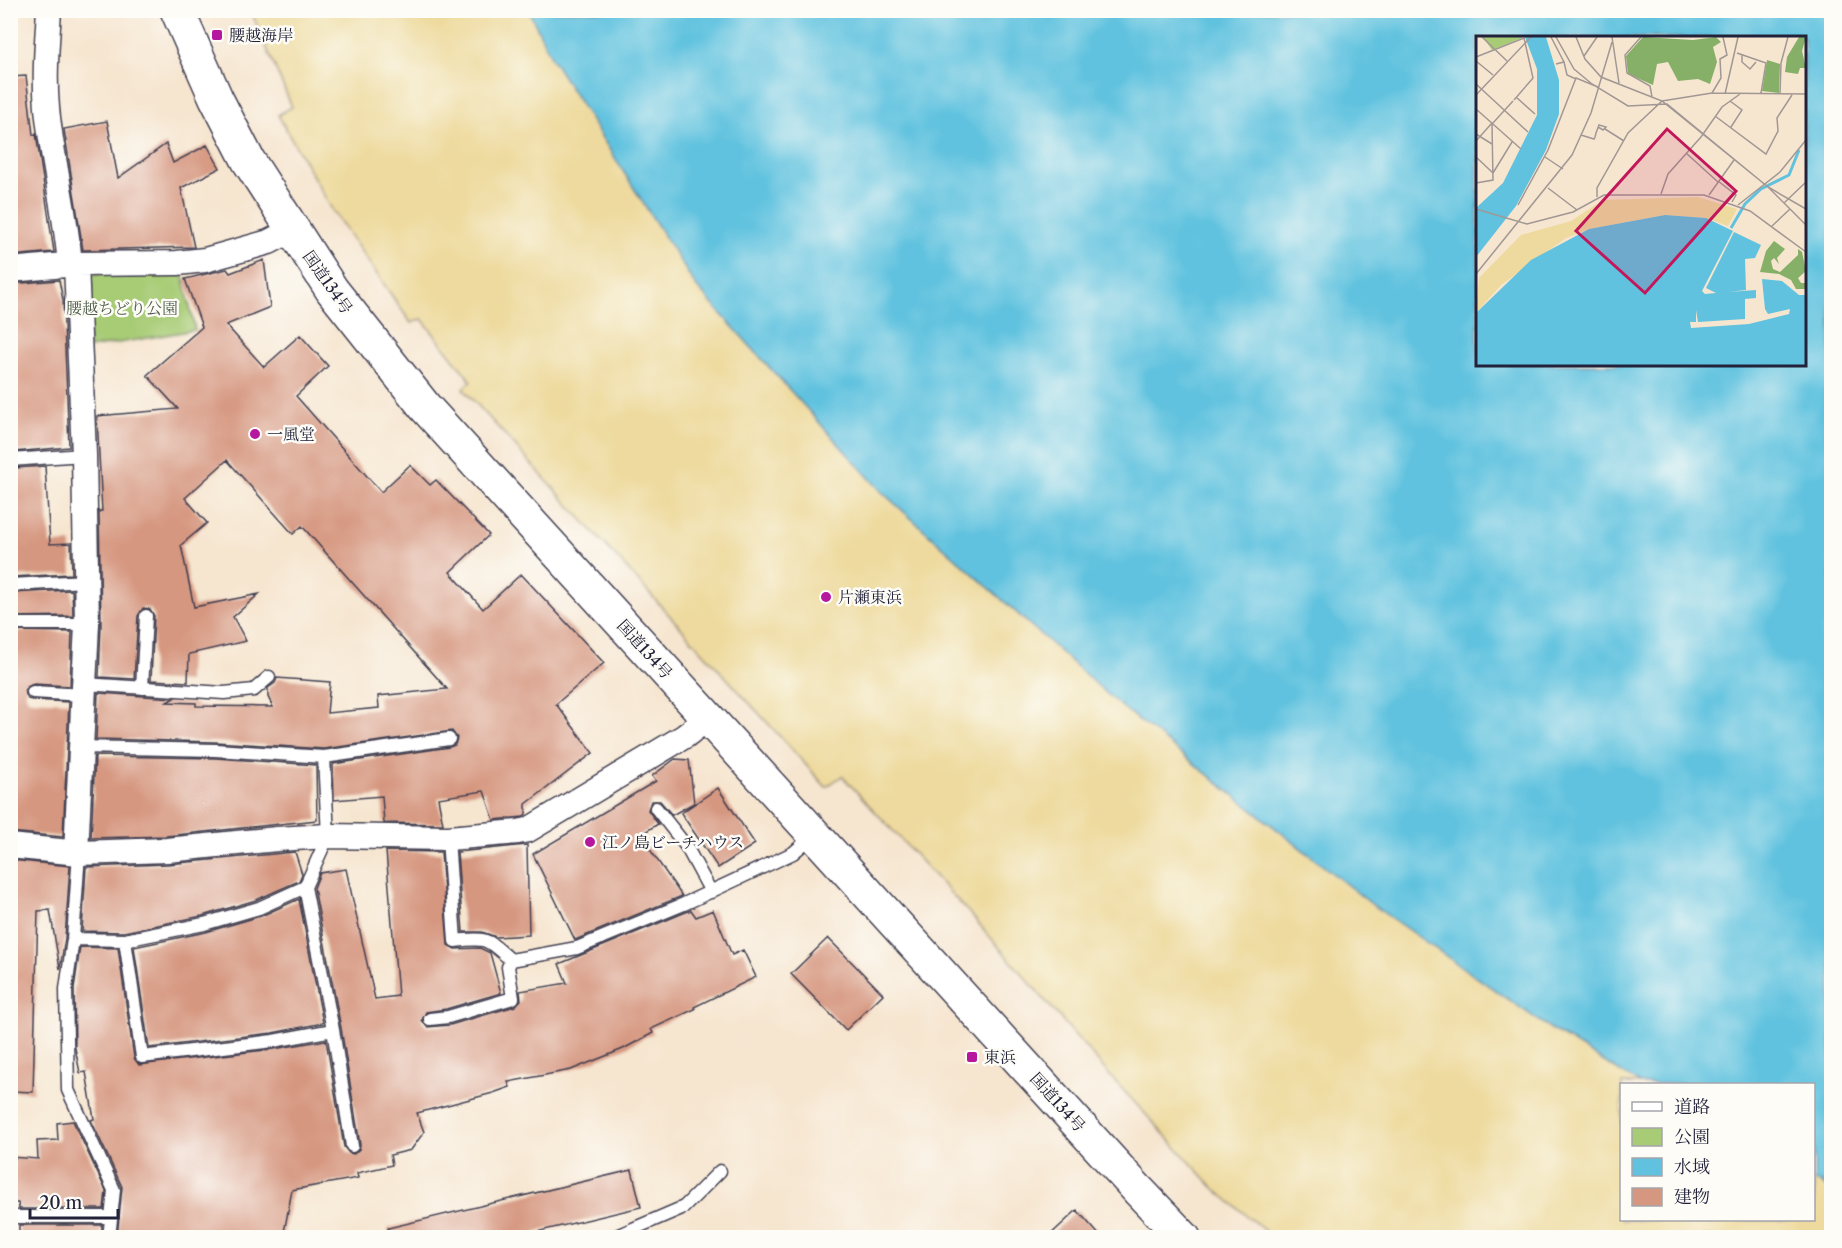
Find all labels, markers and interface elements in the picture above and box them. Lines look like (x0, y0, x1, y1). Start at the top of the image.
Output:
place label: 腰越海岸 (229, 25, 293, 45)
marker: 腰越海岸 (210, 28, 224, 42)
inset map (1476, 36, 1806, 366)
street label: 国道134号 (299, 246, 357, 318)
park label: 腰越ちどり公園 (66, 298, 178, 318)
place label: 一風堂 (267, 424, 315, 444)
marker: 一風堂 (248, 427, 262, 441)
place label: 片瀬東浜 (838, 587, 902, 607)
marker: 片瀬東浜 (819, 590, 833, 604)
street label: 国道134号 (613, 615, 677, 683)
place label: 江ノ島ビーチハウス (602, 832, 744, 852)
marker: 江ノ島ビーチハウス (583, 835, 597, 849)
place label: 東浜 (984, 1047, 1016, 1067)
marker: 東浜 (965, 1050, 979, 1064)
street label: 国道134号 (1026, 1068, 1090, 1136)
legend (1620, 1083, 1815, 1221)
text: 道路 (1674, 1096, 1710, 1118)
text: 公園 (1674, 1126, 1710, 1148)
text: 水域 (1674, 1156, 1710, 1178)
scale bar (30, 1182, 118, 1220)
text: 建物 (1674, 1186, 1710, 1208)
text: 20 m (39, 1192, 83, 1214)

